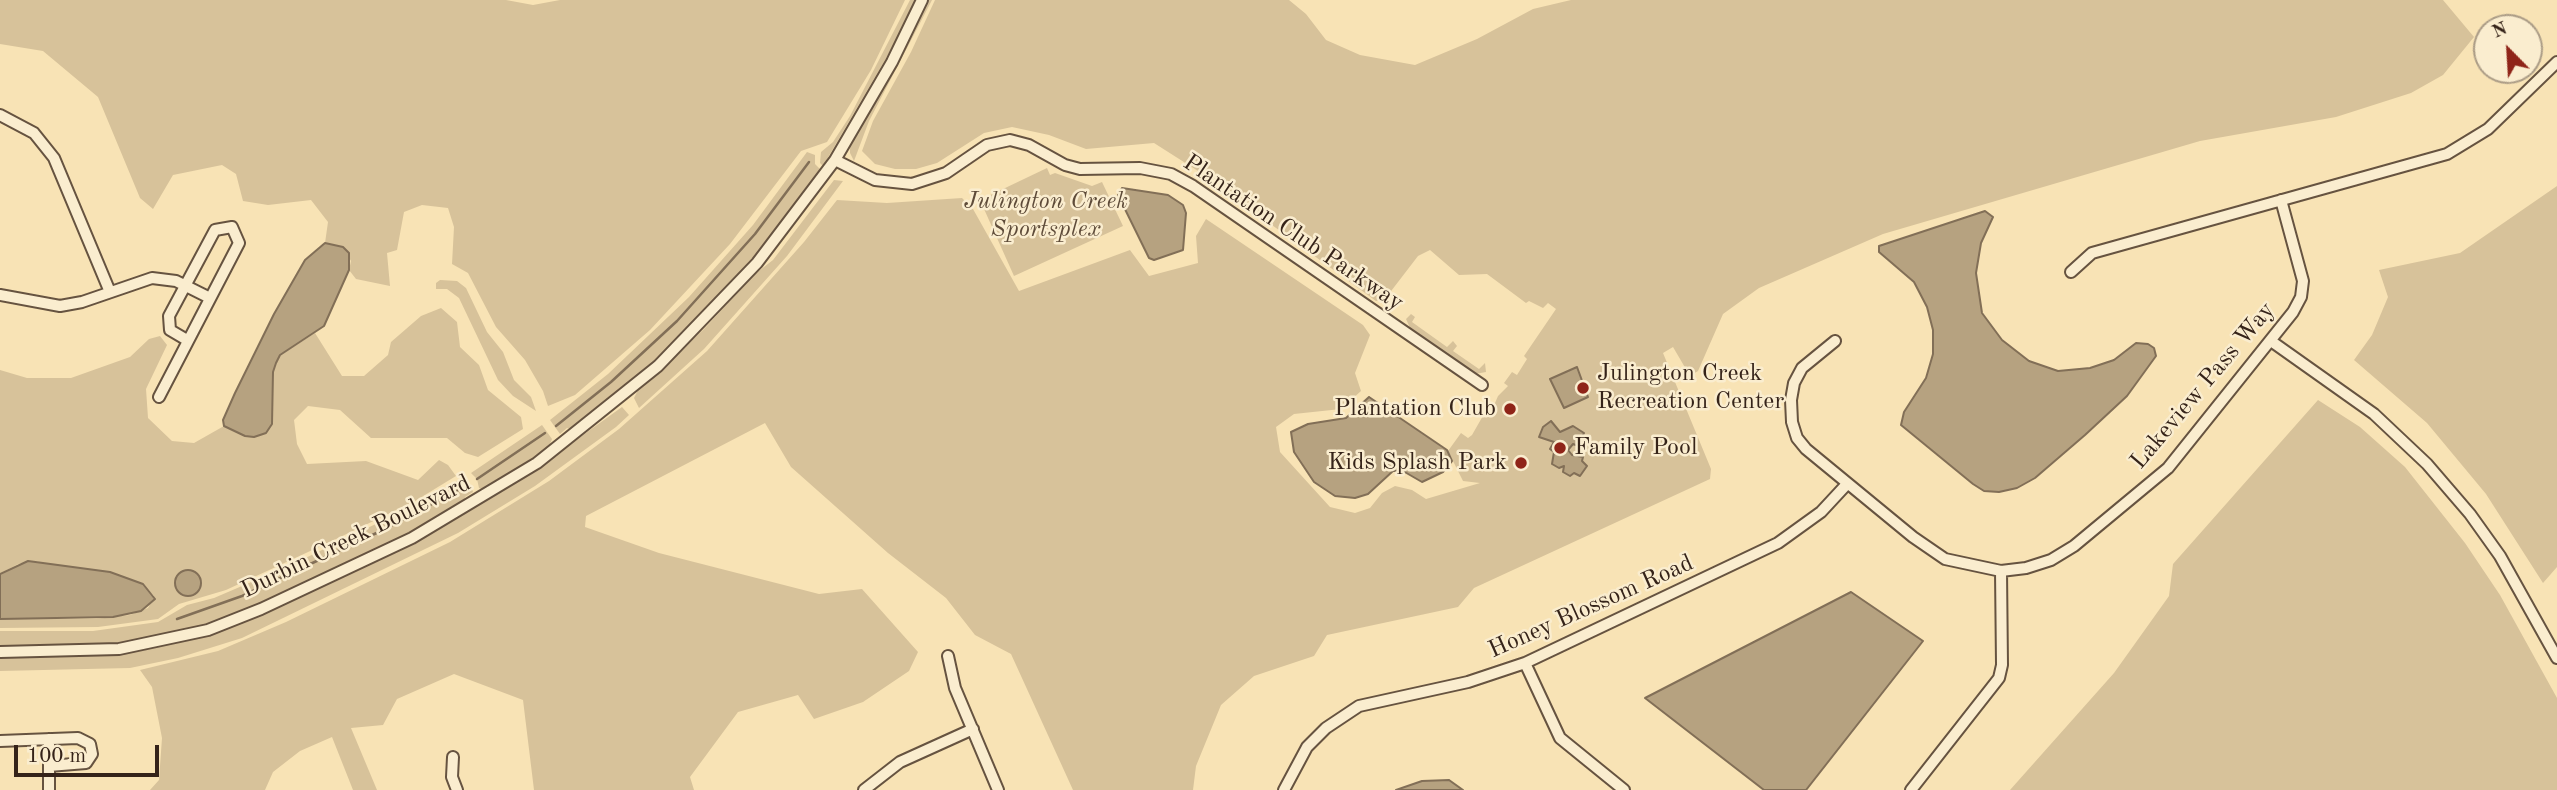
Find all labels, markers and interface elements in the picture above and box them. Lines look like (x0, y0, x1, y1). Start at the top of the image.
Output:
north arrow (2473, 14, 2543, 84)
text: N (2490, 20, 2511, 43)
street label: Plantation Club Parkway (1177, 148, 1409, 318)
park label: Julington Creek Sportsplex (964, 188, 1128, 244)
street label: Lakeview Pass Way (2125, 296, 2281, 476)
place label: Julington Creek Recreation Center (1597, 360, 1784, 416)
marker: Julington Creek Recreation Center (1575, 380, 1591, 396)
place label: Plantation Club (1334, 395, 1496, 423)
marker: Plantation Club (1502, 401, 1518, 417)
place label: Family Pool (1574, 434, 1697, 462)
marker: Family Pool (1552, 440, 1568, 456)
place label: Kids Splash Park (1327, 449, 1507, 477)
marker: Kids Splash Park (1513, 455, 1529, 471)
street label: Durbin Creek Boulevard (236, 469, 476, 605)
street label: Honey Blossom Road (1484, 549, 1698, 665)
scale bar (18, 730, 163, 774)
text: 100 m (27, 746, 86, 767)

